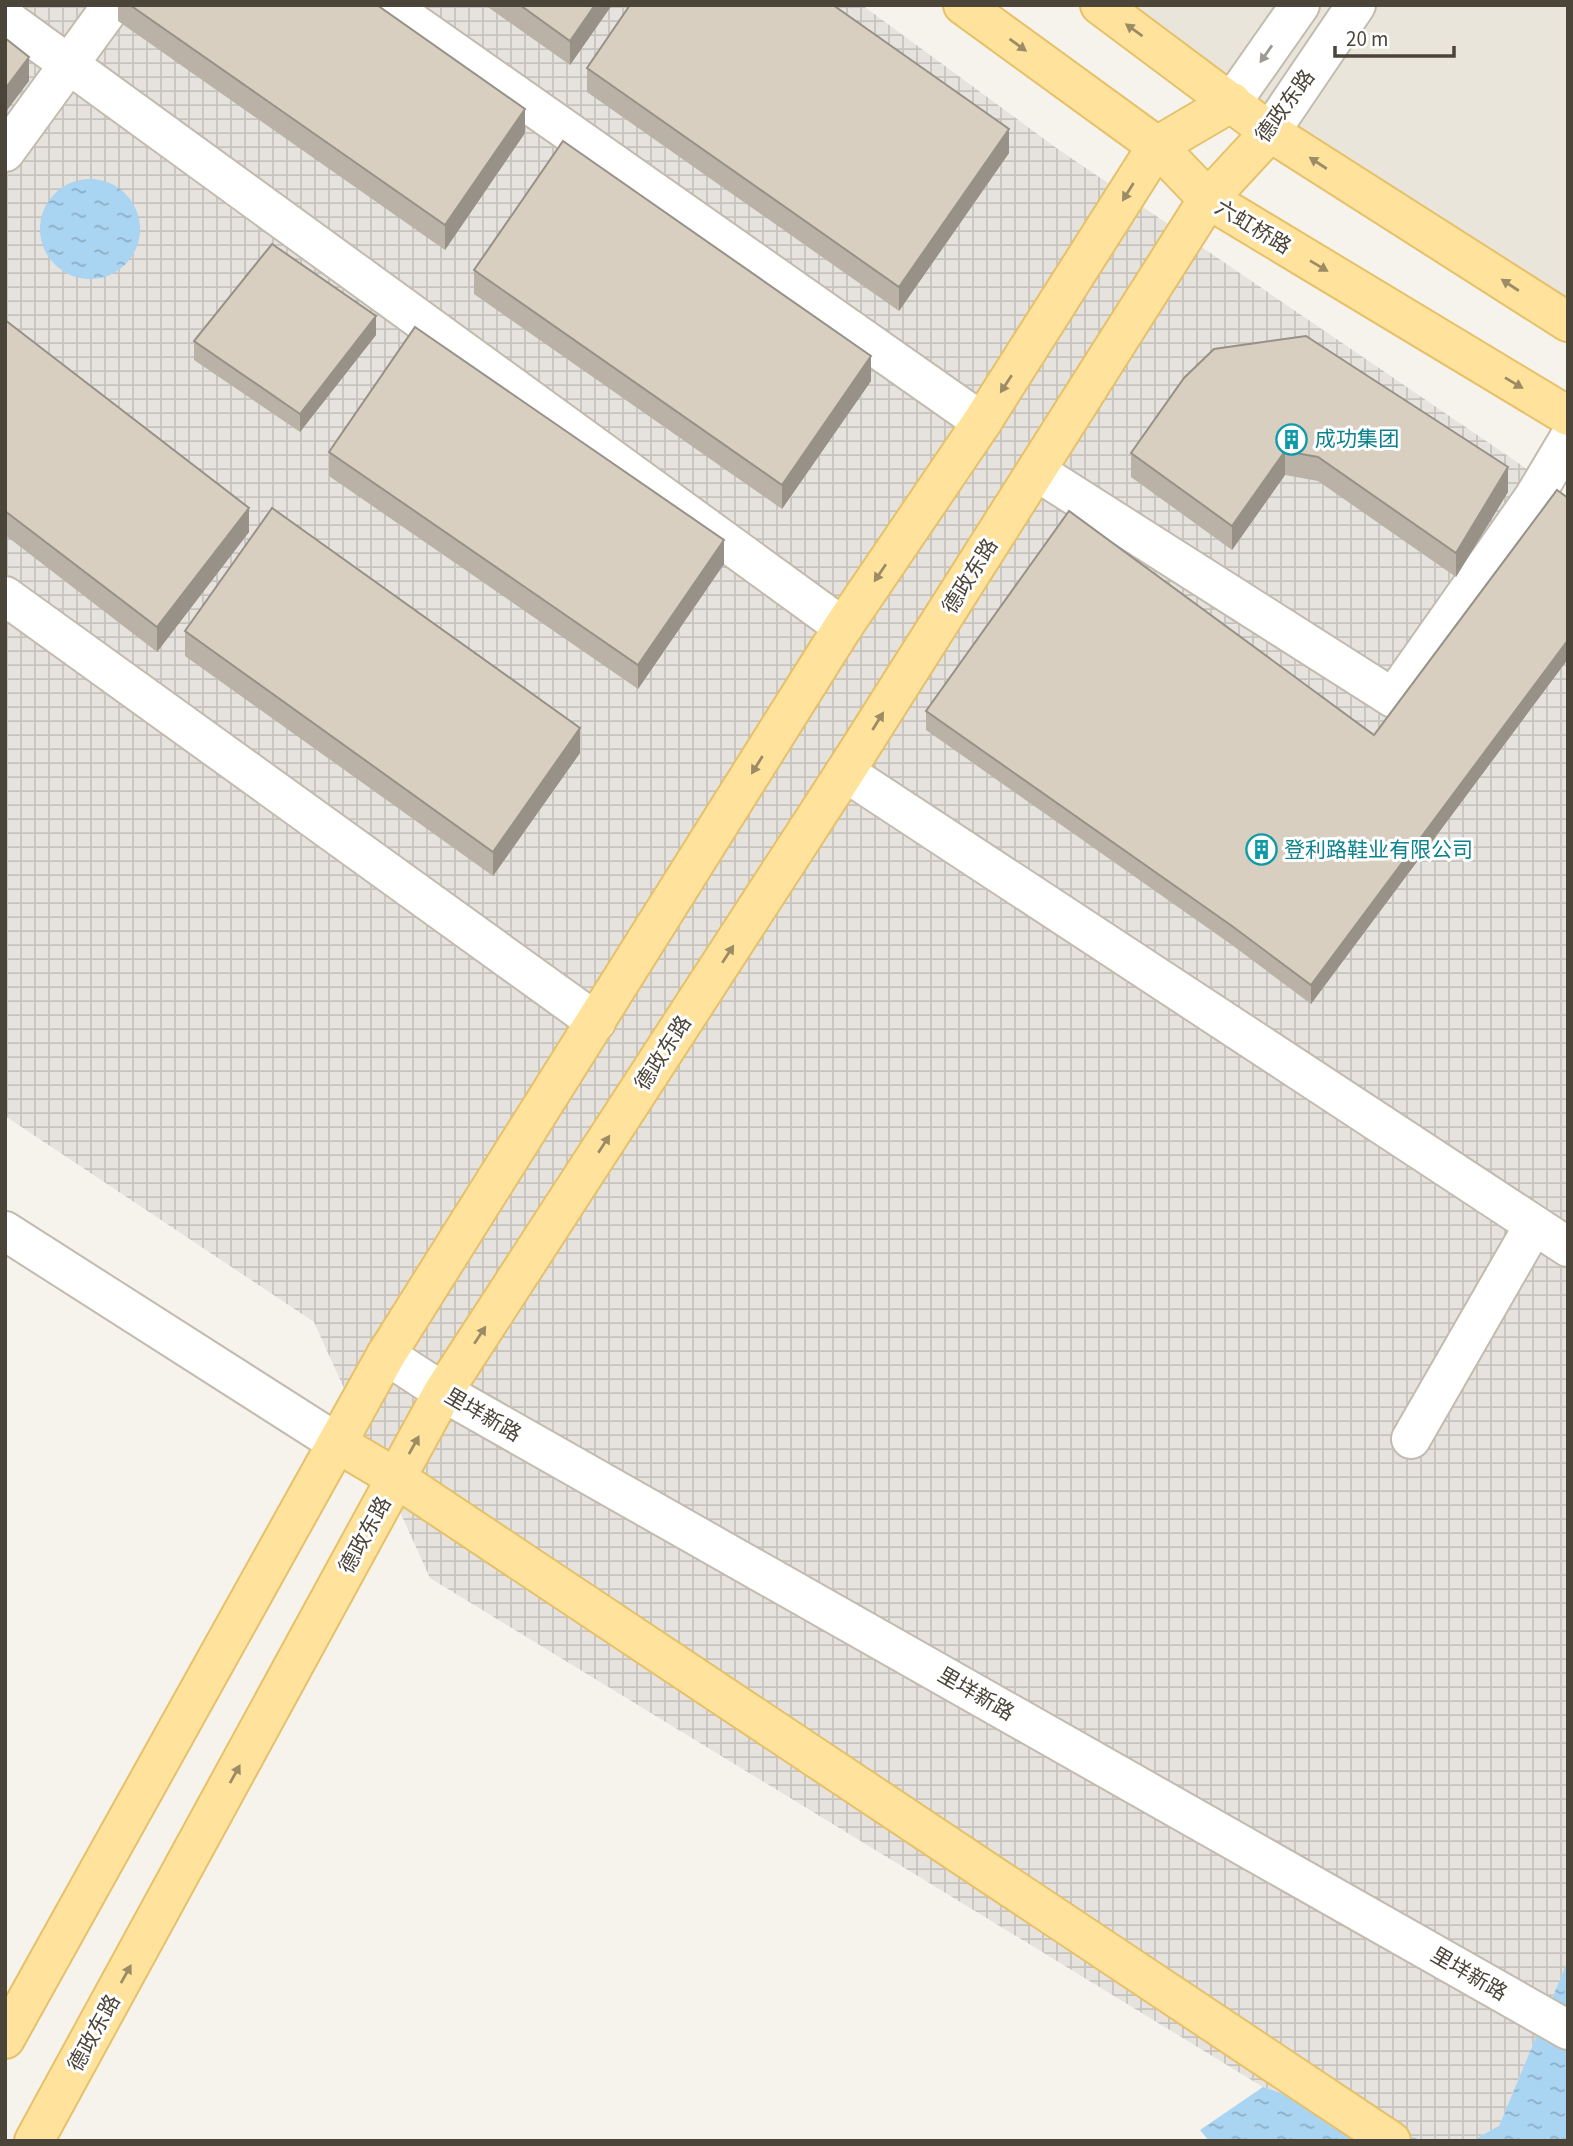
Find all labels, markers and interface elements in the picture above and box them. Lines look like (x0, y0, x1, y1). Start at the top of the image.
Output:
scale bar (1335, 14, 1454, 58)
one-way arrow (1125, 23, 1143, 37)
text: 20 m (1346, 24, 1388, 54)
one-way arrow (1009, 38, 1027, 52)
one-way arrow (1259, 45, 1273, 63)
street label: 德政东路 (1248, 63, 1322, 149)
one-way arrow (1309, 157, 1328, 170)
one-way arrow (1122, 183, 1135, 202)
street label: 六虹桥路 (1209, 193, 1297, 261)
one-way arrow (1309, 260, 1328, 272)
one-way arrow (1501, 279, 1520, 292)
one-way arrow (1000, 375, 1013, 394)
one-way arrow (1504, 377, 1523, 389)
building icon: 成功集团 (1275, 422, 1309, 456)
place label: 成功集团 (1315, 424, 1399, 454)
street label: 德政东路 (935, 532, 1005, 620)
one-way arrow (874, 564, 887, 583)
one-way arrow (871, 712, 884, 731)
one-way arrow (751, 755, 764, 775)
building icon: 登利路鞋业有限公司 (1244, 833, 1278, 867)
place label: 登利路鞋业有限公司 (1284, 835, 1473, 865)
one-way arrow (721, 944, 734, 963)
street label: 德政东路 (628, 1010, 698, 1096)
one-way arrow (597, 1135, 610, 1154)
one-way arrow (473, 1326, 487, 1344)
street label: 里垟新路 (439, 1381, 527, 1449)
one-way arrow (408, 1435, 420, 1455)
street label: 德政东路 (332, 1491, 398, 1579)
street label: 里垟新路 (932, 1660, 1020, 1728)
one-way arrow (229, 1764, 241, 1784)
street label: 里垟新路 (1425, 1940, 1513, 2008)
one-way arrow (121, 1964, 132, 1984)
street label: 德政东路 (61, 1989, 127, 2077)

